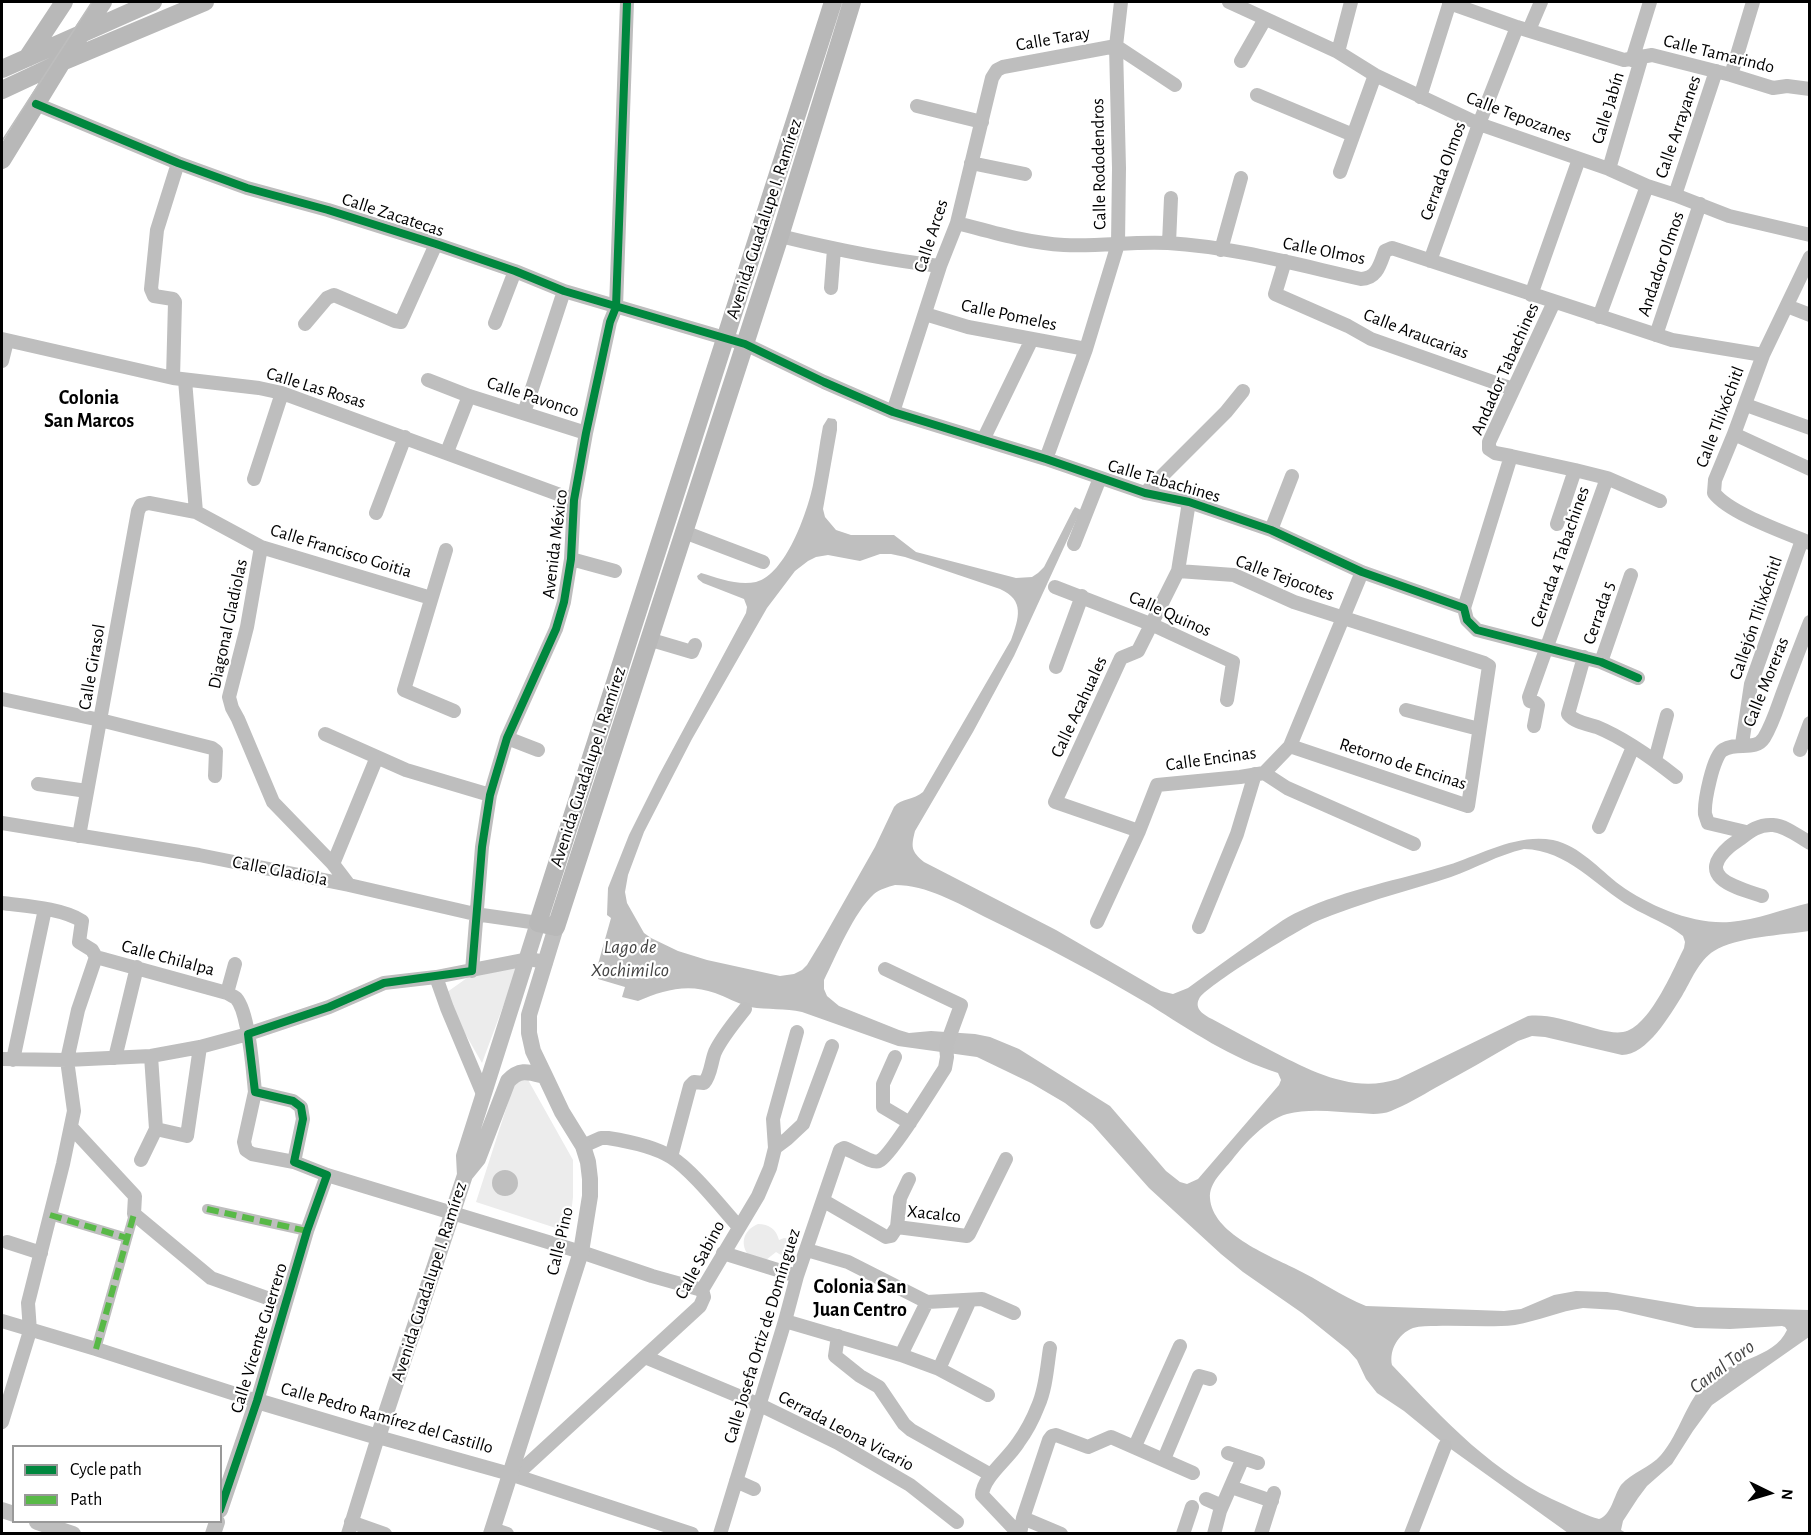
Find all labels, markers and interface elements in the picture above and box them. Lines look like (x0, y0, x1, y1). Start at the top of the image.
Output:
street label: Calle Taray (1014, 22, 1092, 56)
street label: Calle Tamarindo (1661, 30, 1777, 78)
street label: Calle Jabín (1587, 69, 1629, 147)
street label: Calle Arrayanes (1650, 73, 1706, 181)
street label: Calle Tepozanes (1463, 87, 1575, 147)
street label: Calle Rododendros (1087, 98, 1111, 230)
street label: Avenida Guadalupe I. Ramírez (721, 116, 807, 322)
street label: Cerrada Olmos (1415, 119, 1471, 223)
street label: Calle Zacatecas (339, 188, 447, 242)
street label: Calle Arces (909, 197, 953, 275)
street label: Andador Olmos (1633, 209, 1689, 319)
street label: Calle Olmos (1281, 232, 1367, 270)
street label: Calle Pomeles (959, 294, 1059, 336)
street label: Andador Tabachines (1466, 300, 1544, 438)
street label: Calle Araucarias (1360, 304, 1472, 364)
street label: Calle Las Rosas (264, 363, 368, 413)
street label: Calle Tlilxóchitl (1691, 363, 1749, 471)
street label: Calle Pavonco (484, 372, 582, 422)
district label: Colonia San Marcos (44, 386, 134, 433)
street label: Calle Tabachines (1105, 455, 1223, 507)
street label: Cerrada 4 Tabachines (1526, 484, 1594, 630)
street label: Avenida México (538, 488, 572, 600)
street label: Calle Francisco Goitia (268, 519, 414, 583)
street label: Calle Tejocotes (1233, 550, 1337, 606)
street label: Callejón Tlilxóchitl (1725, 553, 1787, 683)
street label: Diagonal Gladiolas (204, 557, 252, 691)
street label: Cerrada 5 (1578, 579, 1620, 647)
street label: Calle Quinos (1126, 586, 1214, 642)
street label: Calle Girasol (74, 622, 110, 712)
street label: Calle Moreras (1738, 634, 1794, 730)
street label: Calle Acahuales (1046, 653, 1112, 761)
street label: Avenida Guadalupe I. Ramírez (545, 664, 631, 870)
street label: Retorno de Encinas (1337, 733, 1469, 795)
street label: Calle Encinas (1164, 742, 1258, 776)
street label: Calle Gladiola (231, 851, 329, 891)
street label: Calle Chilalpa (119, 935, 217, 981)
water label: Lago de Xochimilco (591, 935, 669, 982)
street label: Avenida Guadalupe I. Ramírez (386, 1179, 472, 1385)
street label: Xacalco (906, 1200, 962, 1228)
street label: Calle Pino (542, 1205, 578, 1277)
street label: Calle Sabino (670, 1217, 730, 1303)
street label: Calle Josefa Ortiz de Domínguez (719, 1226, 805, 1446)
street label: Calle Vicente Guerrero (226, 1260, 292, 1416)
district label: Colonia San Juan Centro (813, 1275, 907, 1322)
water label: Canal Toro (1685, 1335, 1759, 1399)
street label: Calle Pedro Ramírez del Castillo (278, 1377, 496, 1459)
street label: Cerrada Leona Vicario (774, 1386, 918, 1476)
legend (12, 1445, 222, 1523)
text: Cycle path (70, 1461, 142, 1479)
north arrow (1739, 1463, 1799, 1523)
text: N (1778, 1488, 1795, 1501)
text: Path (70, 1491, 102, 1509)

